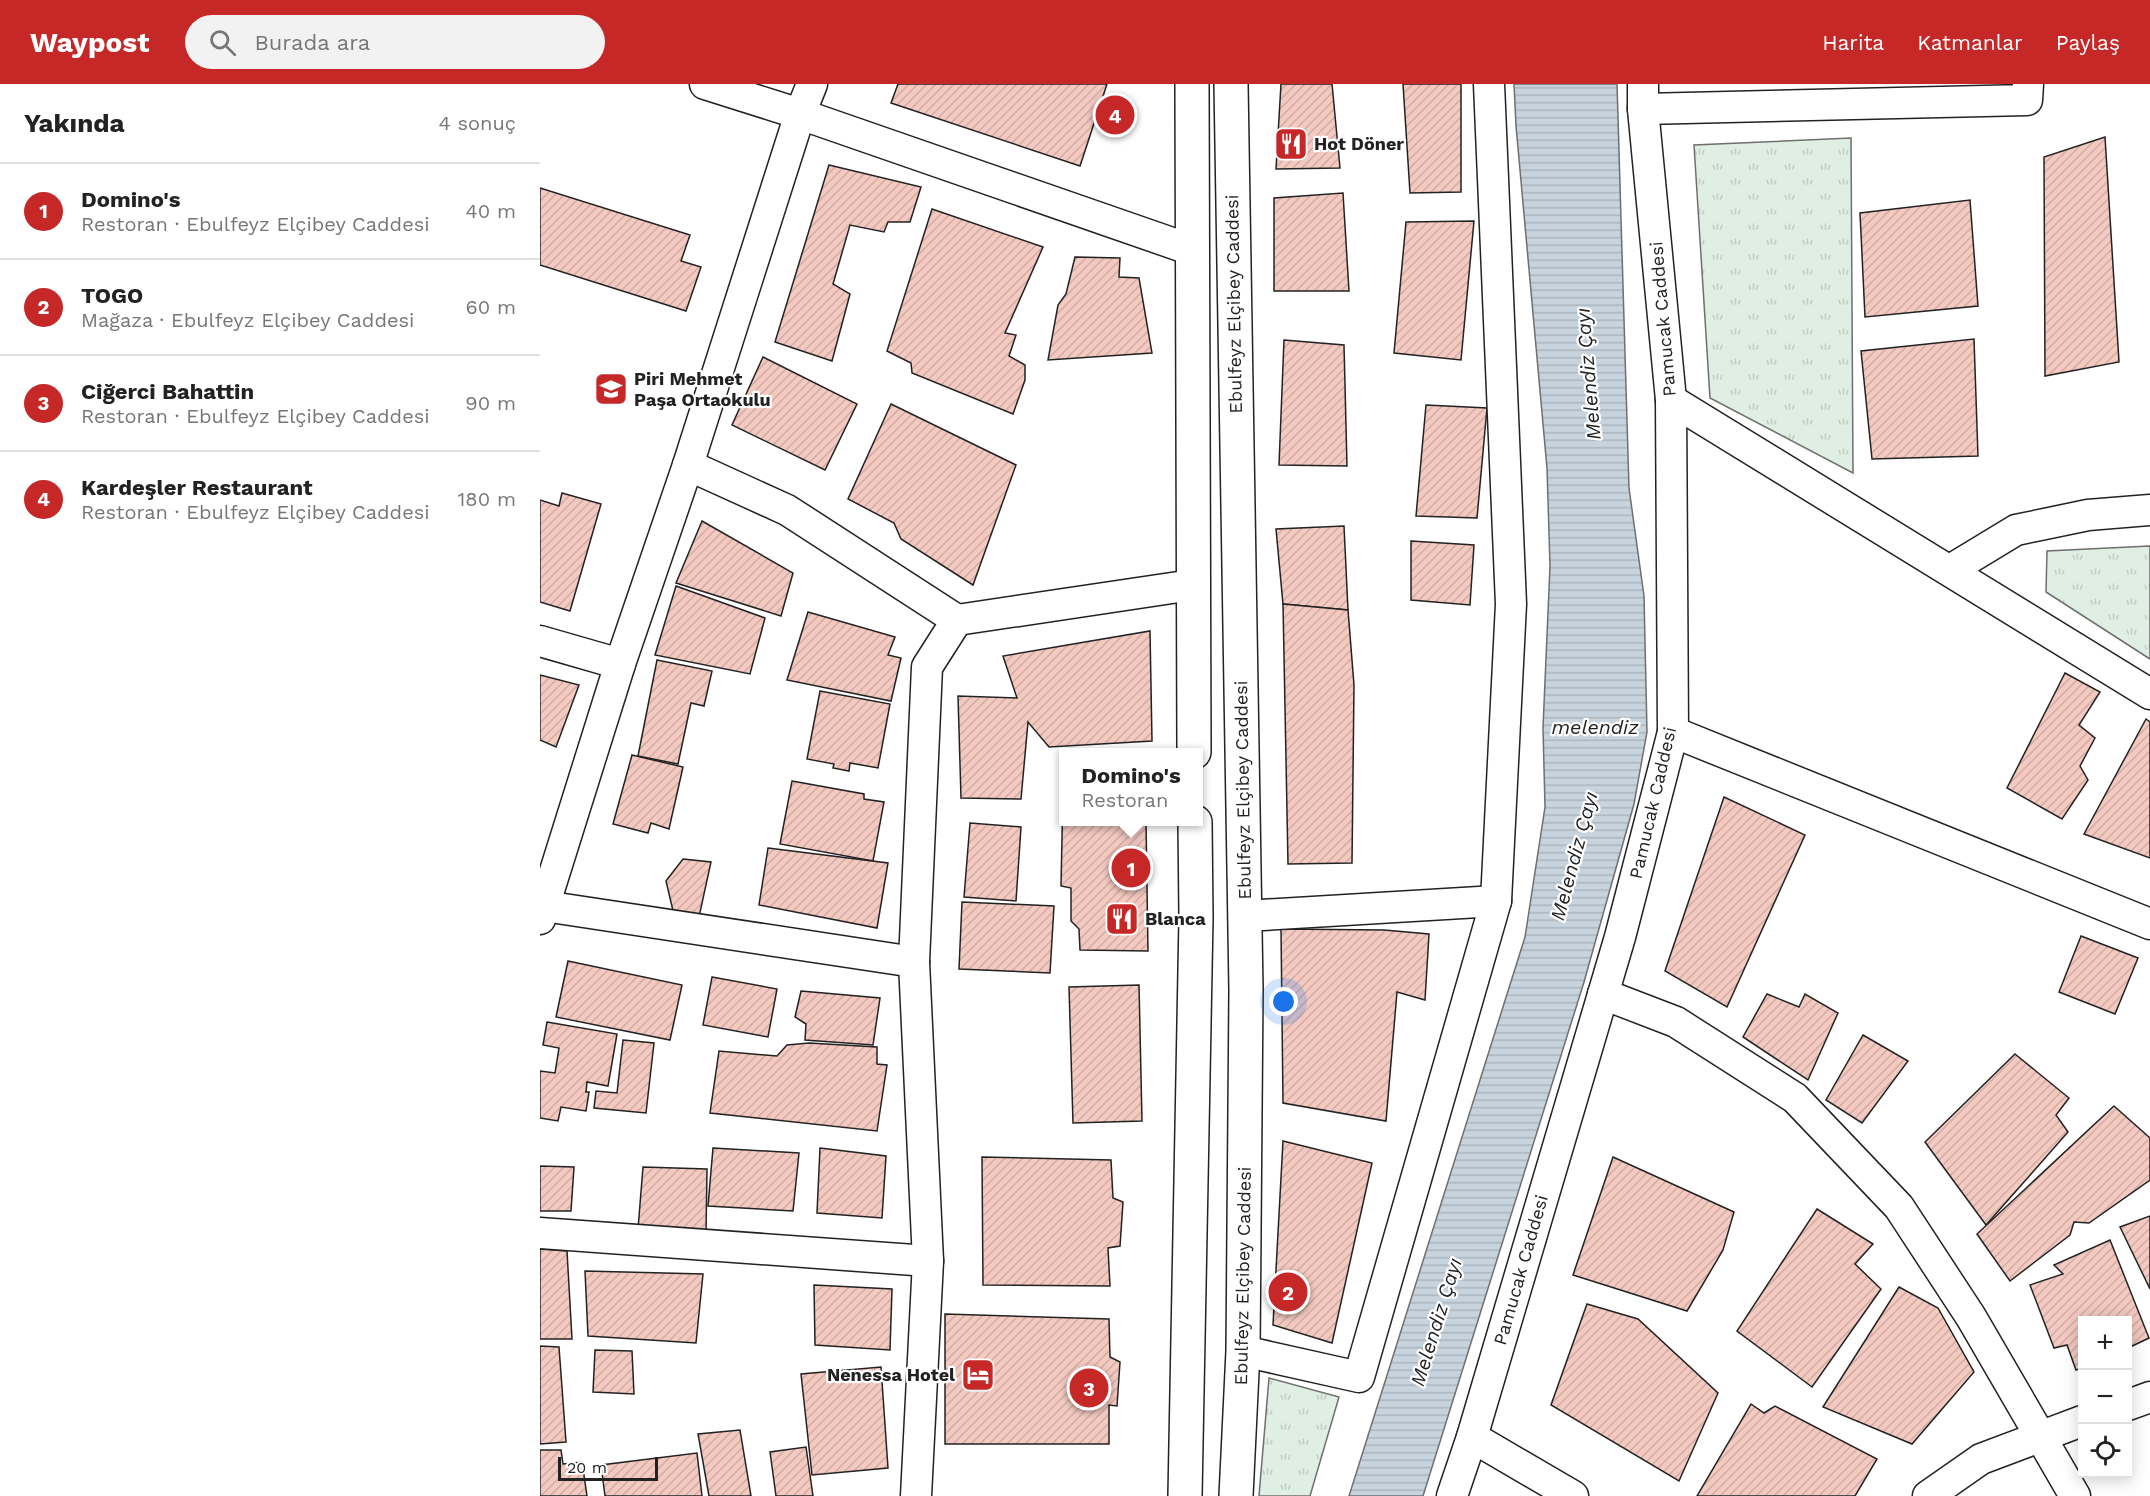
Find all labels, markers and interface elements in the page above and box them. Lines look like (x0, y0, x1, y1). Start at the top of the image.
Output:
search box (185, 15, 605, 69)
text: Waypost (30, 26, 149, 59)
icon: search (206, 26, 239, 59)
text: Burada ara (254, 30, 370, 55)
text: Harita (1822, 30, 1884, 55)
text: Katmanlar (1917, 30, 2023, 55)
text: Paylaş (2056, 30, 2120, 55)
pin: 4 (1096, 93, 1134, 138)
text: Yakında (24, 108, 125, 138)
text: 4 sonuç (439, 111, 516, 135)
restaurant icon: Hot Döner (1273, 126, 1309, 162)
place label: Hot Döner (1314, 133, 1404, 154)
text: Domino's (81, 187, 180, 212)
street label: Ebulfeyz Elçibey Caddesi (1221, 194, 1246, 414)
text: 1 (39, 199, 48, 223)
text: 40 m (465, 199, 516, 223)
text: Restoran · Ebulfeyz Elçibey Caddesi (81, 212, 430, 236)
street label: Pamucak Caddesi (1645, 241, 1680, 397)
text: TOGO (81, 283, 143, 308)
text: 2 (38, 295, 49, 319)
text: 60 m (466, 295, 516, 319)
water label: Melendiz Çayı (1570, 307, 1606, 441)
text: Mağaza · Ebulfeyz Elçibey Caddesi (81, 308, 414, 332)
place label: Piri Mehmet Paşa Ortaokulu (634, 368, 771, 410)
school or university icon: Piri Mehmet Paşa Ortaokulu (593, 371, 629, 407)
text: Ciğerci Bahattin (81, 379, 254, 404)
text: 3 (38, 391, 49, 415)
text: 90 m (465, 391, 516, 415)
text: Restoran · Ebulfeyz Elçibey Caddesi (81, 404, 430, 428)
text: Kardeşler Restaurant (81, 475, 313, 500)
text: 4 (37, 487, 50, 511)
text: 180 m (458, 487, 516, 511)
text: Restoran · Ebulfeyz Elçibey Caddesi (81, 500, 430, 524)
street label: Ebulfeyz Elçibey Caddesi (1230, 680, 1255, 900)
water label: melendiz (1552, 715, 1639, 739)
street label: Pamucak Caddesi (1625, 725, 1680, 881)
popup (1059, 748, 1203, 826)
text: Domino's (1081, 763, 1181, 788)
text: Restoran (1081, 788, 1168, 812)
water label: Melendiz Çayı (1545, 789, 1603, 923)
pin: 1 (1112, 846, 1150, 890)
restaurant icon: Blanca (1104, 901, 1140, 937)
place label: Blanca (1145, 908, 1206, 929)
your location (1269, 987, 1298, 1016)
street label: Ebulfeyz Elçibey Caddesi (1230, 1166, 1255, 1386)
street label: Pamucak Caddesi (1489, 1192, 1552, 1347)
water label: Melendiz Çayı (1405, 1255, 1467, 1389)
pin: 2 (1268, 1270, 1308, 1314)
map controls (2078, 1316, 2132, 1478)
button: + (2078, 1316, 2132, 1370)
hotel icon: Nenessa Hotel (960, 1357, 996, 1393)
place label: Nenessa Hotel (827, 1364, 955, 1385)
pin: 3 (1070, 1366, 1108, 1410)
button: − (2078, 1370, 2132, 1424)
button: locate (2078, 1424, 2132, 1478)
scale bar (558, 1454, 658, 1482)
text: 20 m (567, 1458, 607, 1477)

